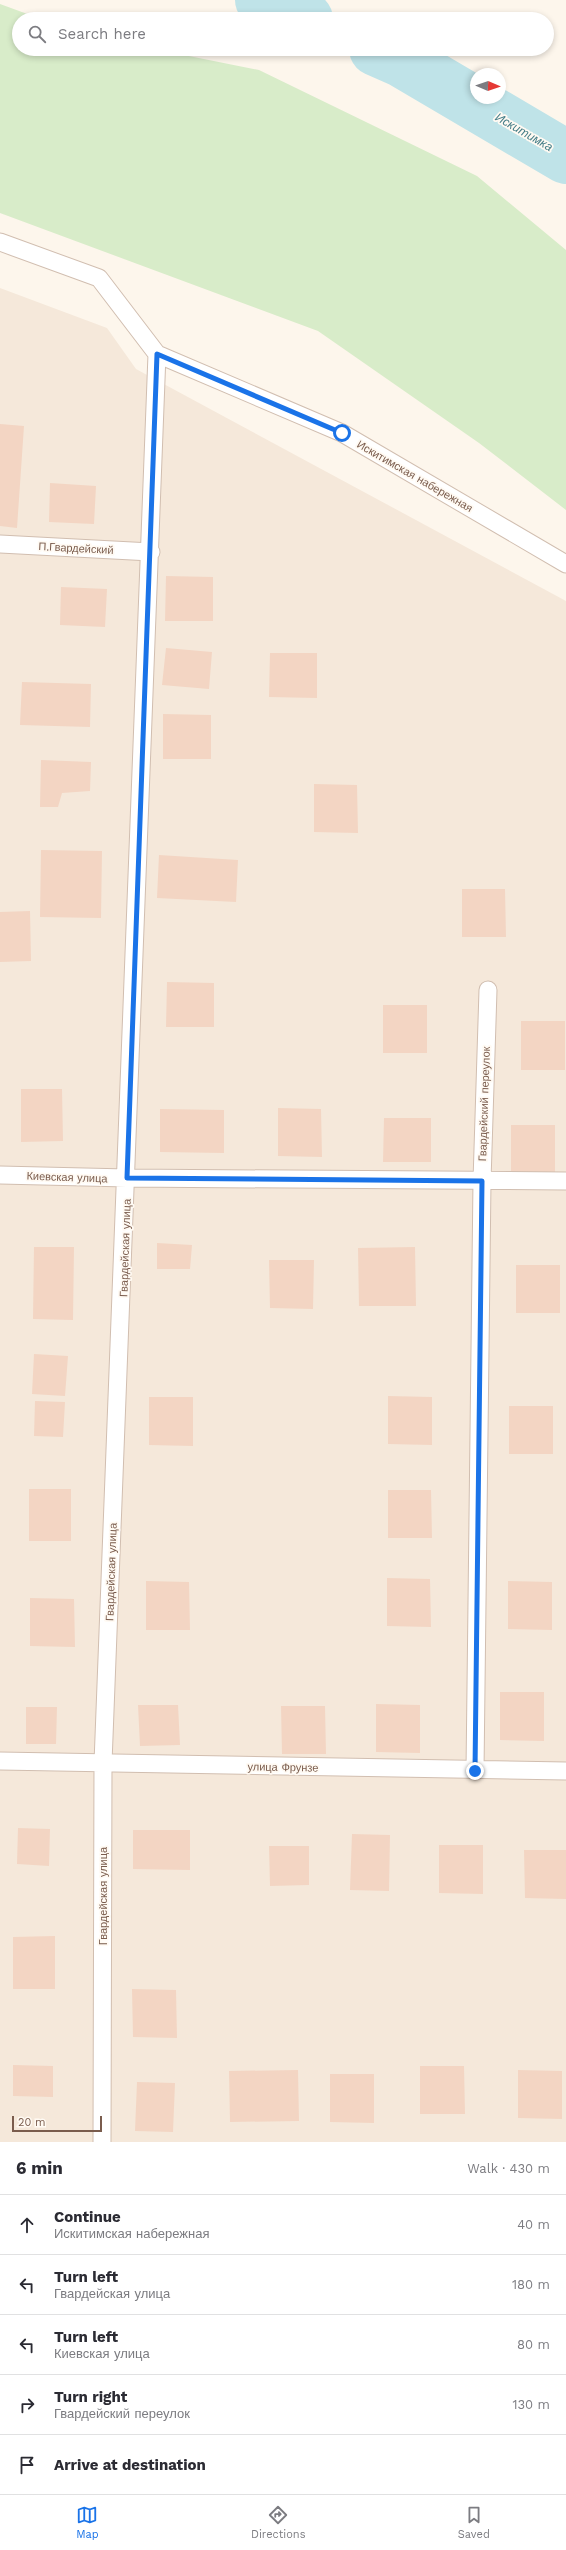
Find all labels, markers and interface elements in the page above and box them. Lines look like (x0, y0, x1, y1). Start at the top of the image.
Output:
search box (12, 12, 554, 56)
icon: search (26, 23, 48, 45)
text: Search here (58, 25, 146, 43)
north arrow (470, 68, 506, 104)
water label: Искитимка (493, 110, 556, 154)
route start (333, 424, 351, 442)
street label: Искитимская набережная (355, 438, 475, 515)
street label: П.Гвардейский (38, 540, 114, 557)
street label: Гвардейский переулок (476, 1046, 493, 1162)
street label: Киевская улица (26, 1170, 109, 1185)
street label: Гвардейская улица (117, 1198, 134, 1297)
street label: Гвардейская улица (103, 1522, 120, 1621)
street label: улица Фрунзе (247, 1760, 319, 1775)
route end (466, 1762, 484, 1780)
street label: Гвардейская улица (97, 1846, 110, 1945)
scale bar (12, 2114, 102, 2133)
text: 20 m (18, 2116, 46, 2129)
text: 6 min (16, 2158, 63, 2178)
text: Walk · 430 m (467, 2161, 550, 2176)
text: Continue (54, 2208, 121, 2226)
icon: ahead (16, 2214, 38, 2236)
text: 40 m (517, 2217, 550, 2232)
text: Искитимская набережная (54, 2226, 210, 2241)
text: Turn left (54, 2268, 118, 2286)
icon: left (16, 2274, 38, 2296)
text: 180 m (512, 2277, 550, 2292)
text: Гвардейская улица (54, 2286, 170, 2301)
text: Turn left (54, 2328, 118, 2346)
icon: left (16, 2334, 38, 2356)
text: 80 m (517, 2337, 550, 2352)
text: Киевская улица (54, 2346, 150, 2361)
text: Turn right (54, 2388, 127, 2406)
icon: right (16, 2394, 38, 2416)
text: 130 m (512, 2397, 550, 2412)
text: Гвардейский переулок (54, 2406, 190, 2421)
icon: arrive (16, 2454, 38, 2476)
text: Arrive at destination (54, 2456, 206, 2474)
tab: Map (76, 2504, 99, 2541)
tab: Directions (251, 2504, 305, 2541)
tab: Saved (458, 2504, 490, 2541)

